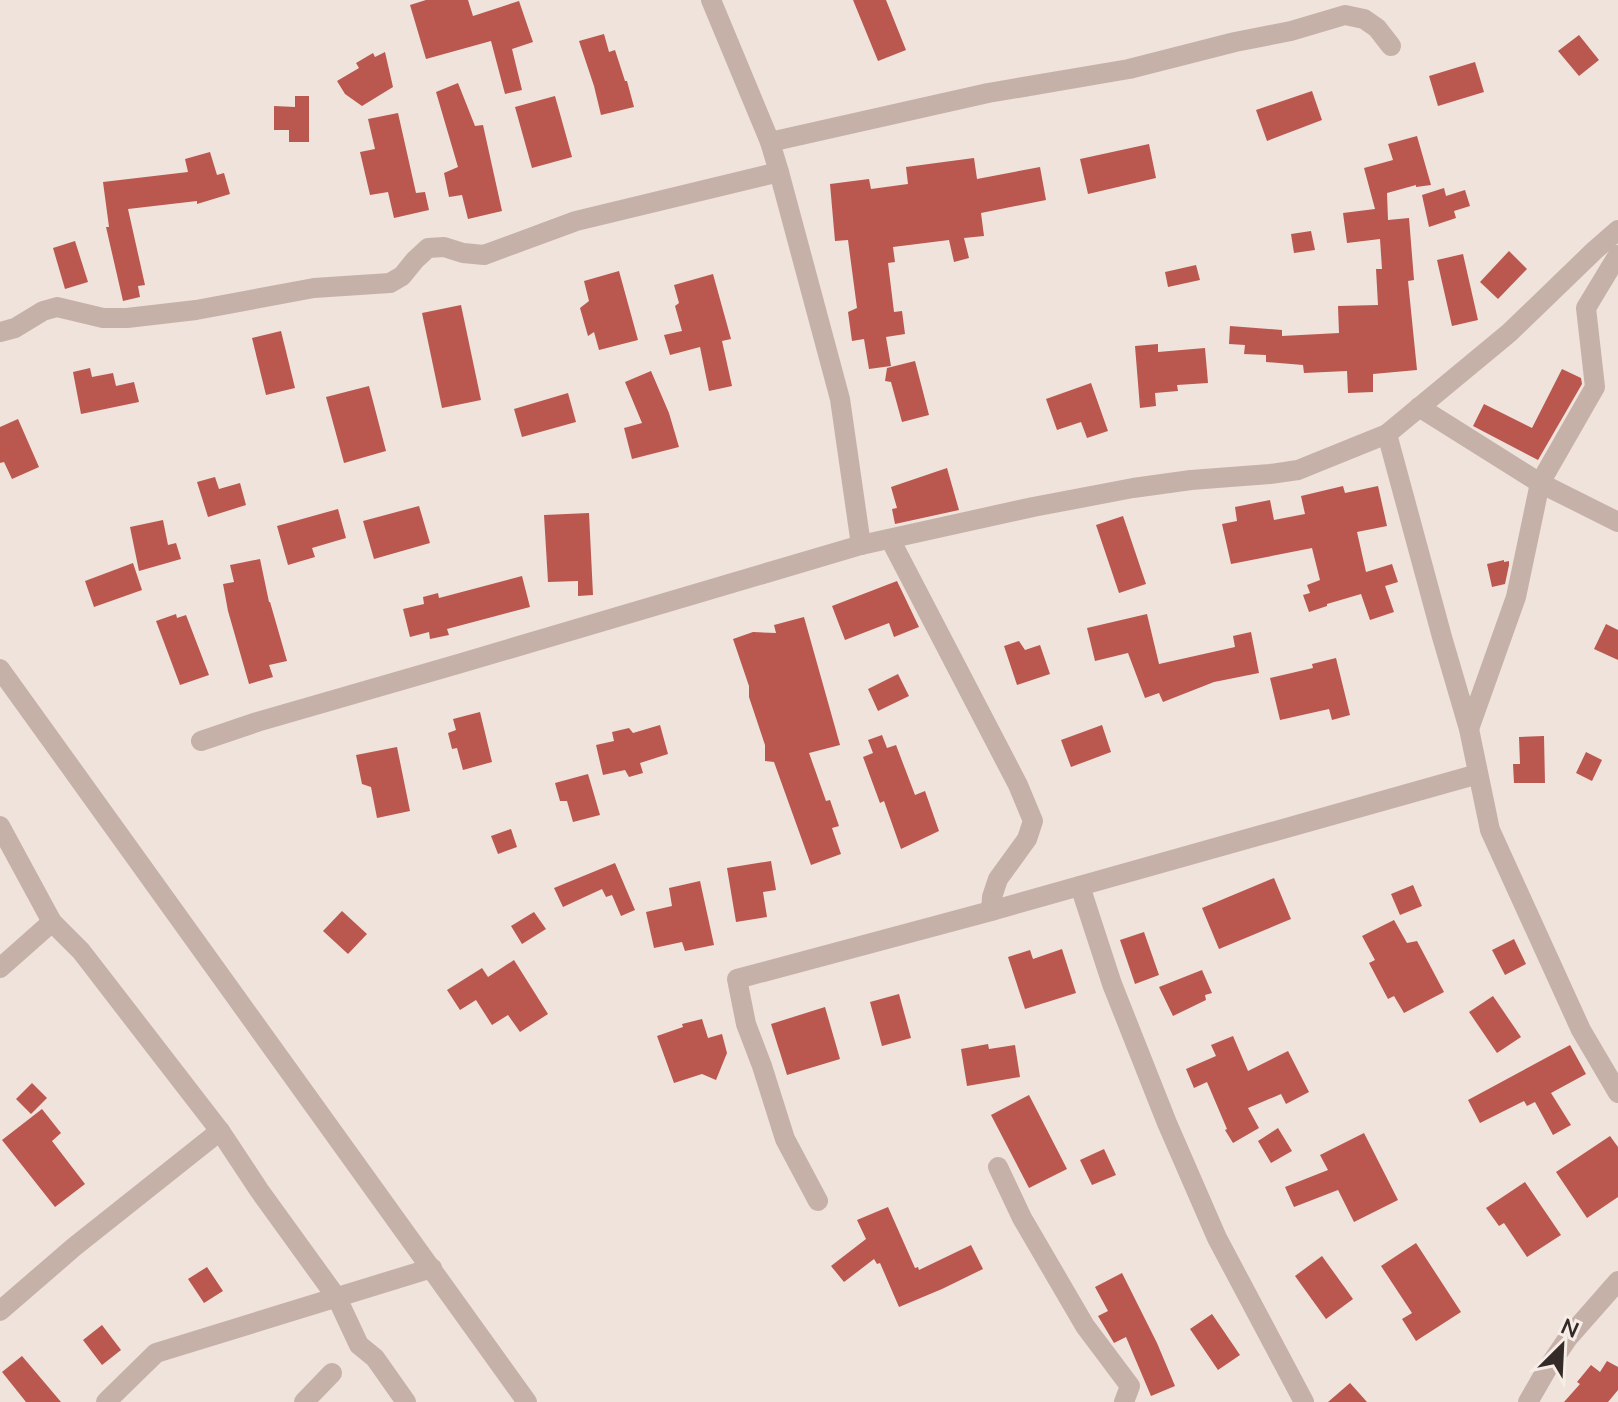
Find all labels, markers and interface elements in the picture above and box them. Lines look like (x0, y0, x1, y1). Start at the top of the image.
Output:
north arrow (1522, 1306, 1602, 1386)
text: N (1557, 1312, 1583, 1344)

